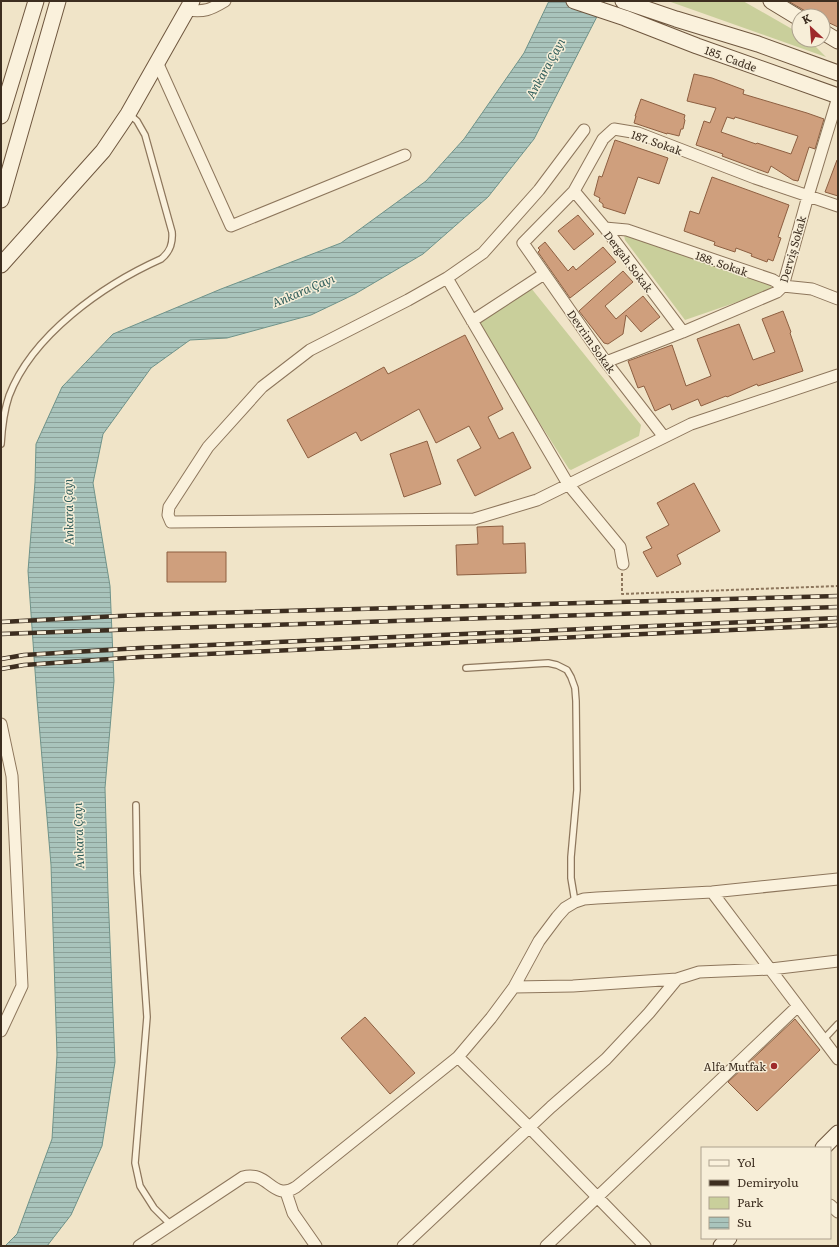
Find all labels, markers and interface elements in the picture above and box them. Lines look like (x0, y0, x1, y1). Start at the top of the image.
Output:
north arrow (791, 8, 831, 48)
text: K (799, 9, 814, 27)
water label: Ankara Çayı (521, 34, 569, 101)
street label: 185. Cadde (703, 41, 760, 75)
street label: 187. Sokak (629, 126, 685, 158)
street label: Derviş Sokak (775, 213, 809, 284)
street label: Dergah Sokak (601, 227, 657, 295)
street label: 188. Sokak (694, 247, 751, 280)
water label: Ankara Çayı (269, 269, 338, 311)
street label: Devrim Sokak (564, 306, 620, 376)
water label: Ankara Çayı (58, 478, 78, 545)
water label: Ankara Çayı (68, 802, 88, 870)
place label: Alfa Mutfak (704, 1058, 766, 1074)
marker: Alfa Mutfak (769, 1061, 779, 1071)
legend (701, 1147, 831, 1239)
text: Yol (737, 1153, 755, 1171)
text: Demiryolu (737, 1173, 799, 1191)
text: Park (737, 1193, 764, 1211)
text: Su (737, 1213, 752, 1231)

